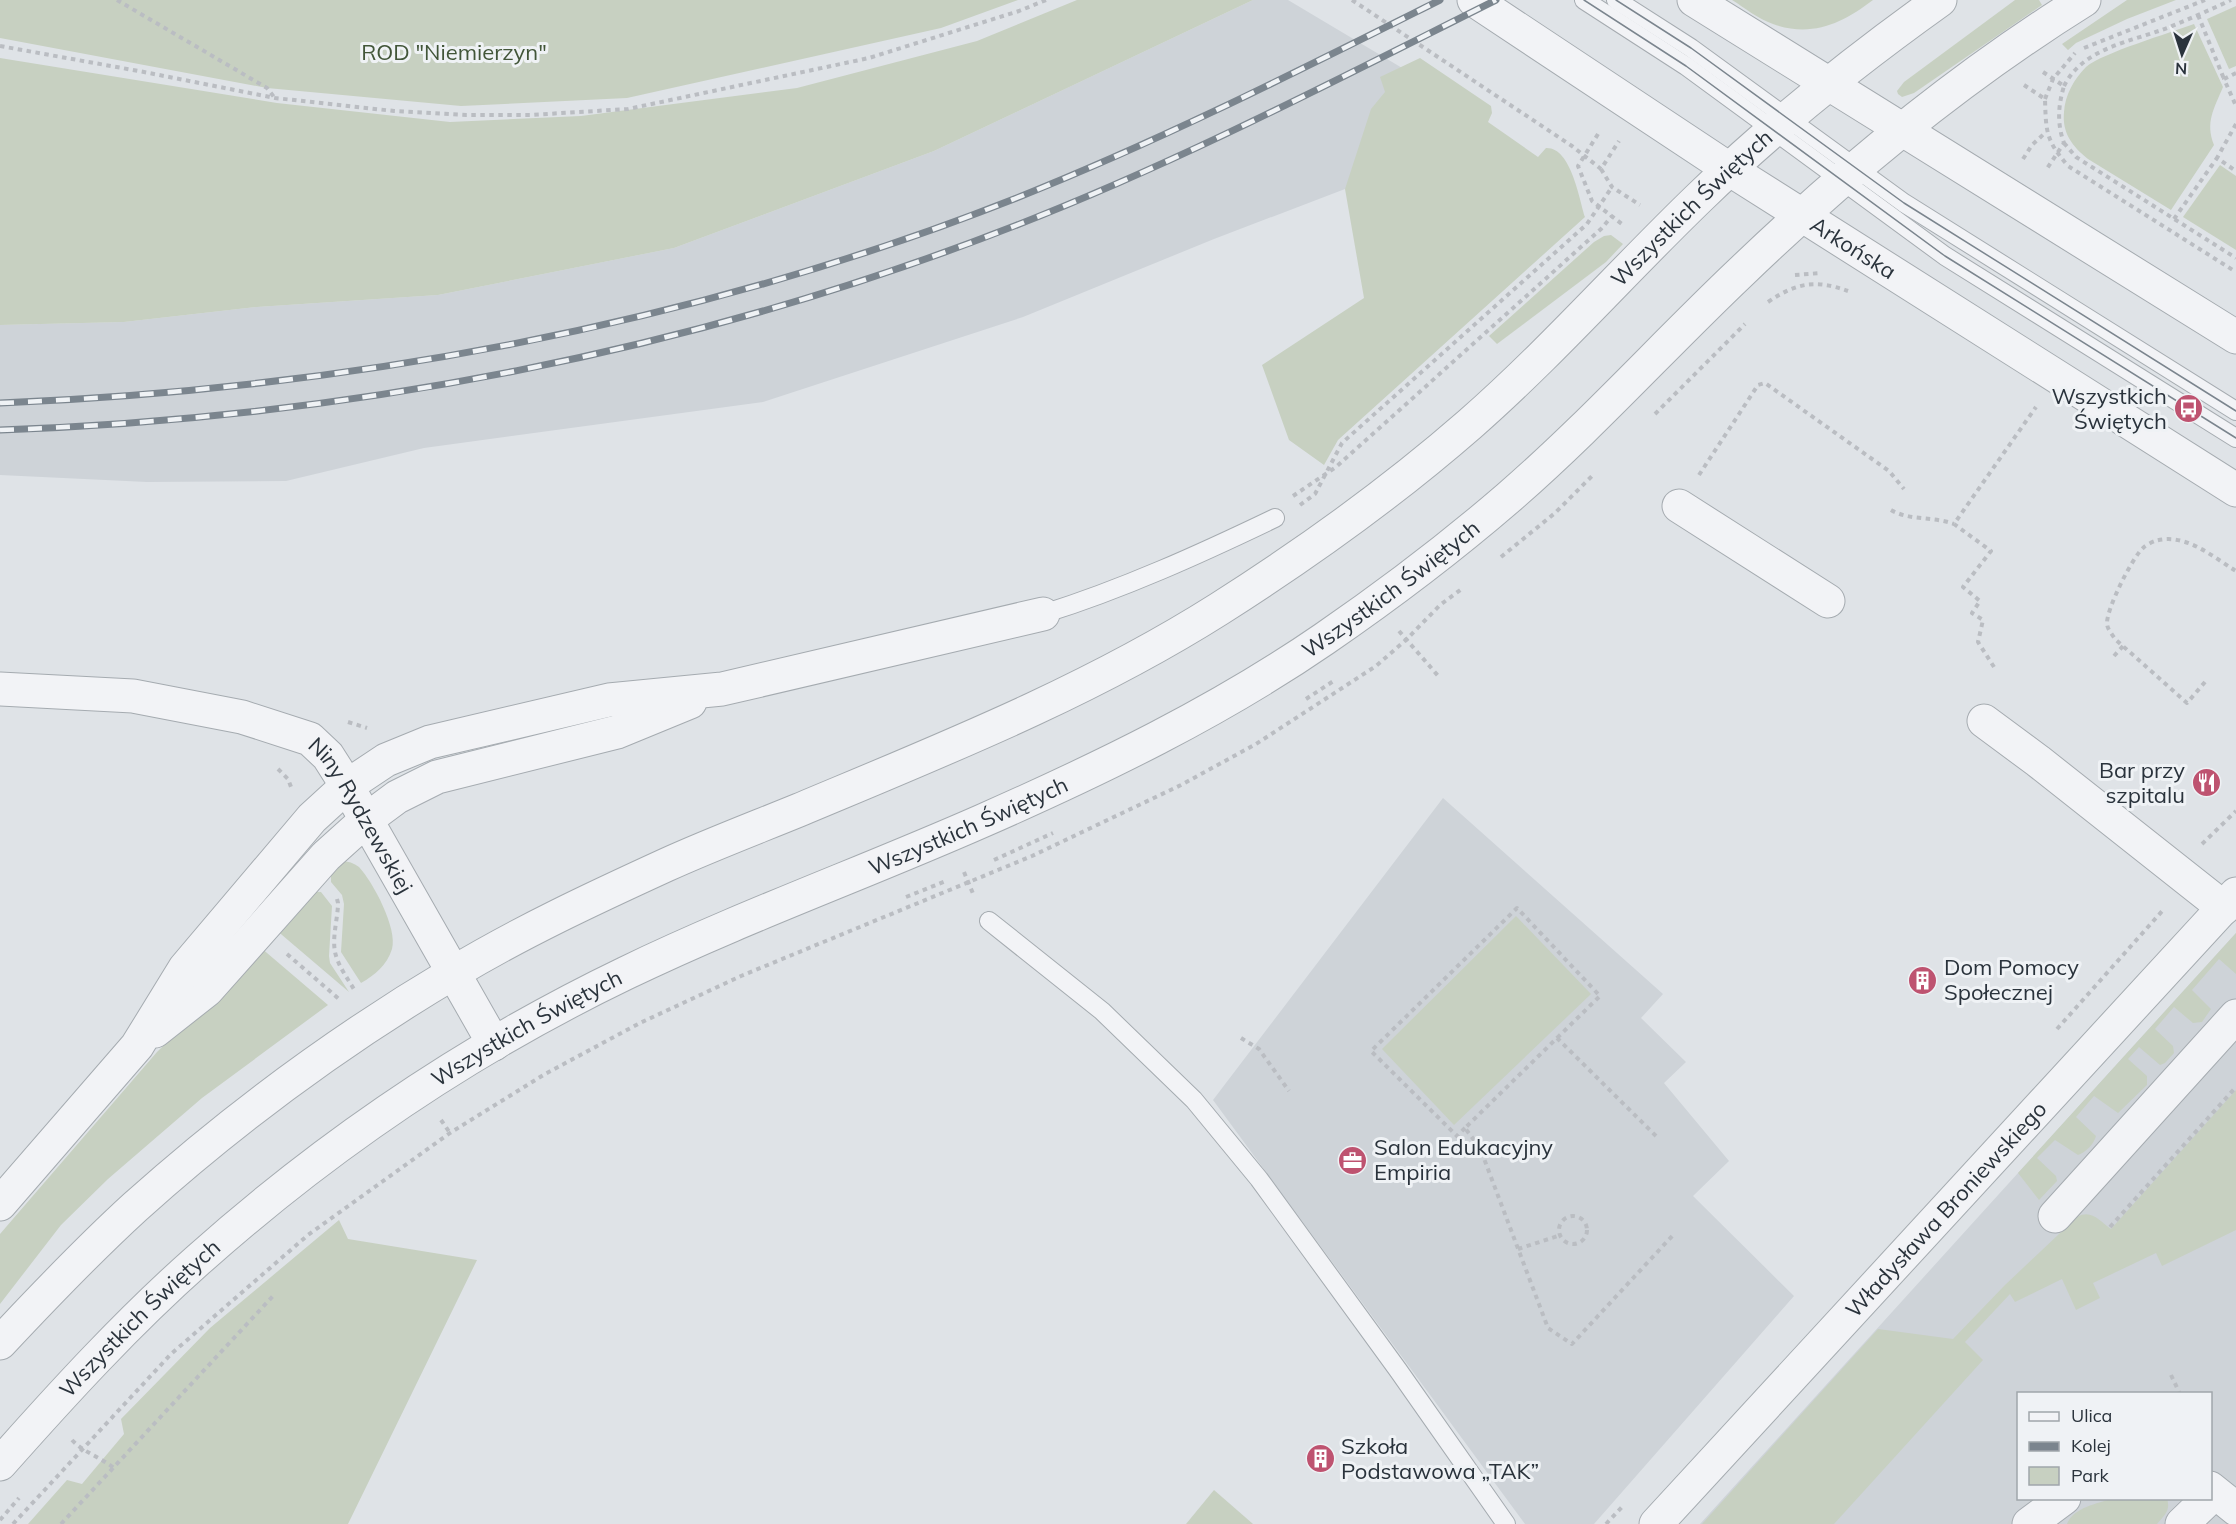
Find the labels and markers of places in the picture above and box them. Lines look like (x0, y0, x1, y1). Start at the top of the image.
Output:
place label: Wszystkich Świętych (2051, 382, 2167, 435)
bus stop icon: Wszystkich Świętych (2172, 393, 2204, 425)
place label: Bar przy szpitalu (2099, 756, 2185, 809)
restaurant icon: Bar przy szpitalu (2190, 767, 2222, 799)
place label: Dom Pomocy Społecznej (1944, 953, 2079, 1006)
building icon: Dom Pomocy Społecznej (1907, 964, 1939, 996)
place label: Salon Edukacyjny Empiria (1374, 1133, 1553, 1186)
office icon: Salon Edukacyjny Empiria (1337, 1144, 1369, 1176)
place label: Szkoła Podstawowa „TAK” (1341, 1432, 1539, 1485)
building icon: Szkoła Podstawowa „TAK” (1304, 1443, 1336, 1475)

